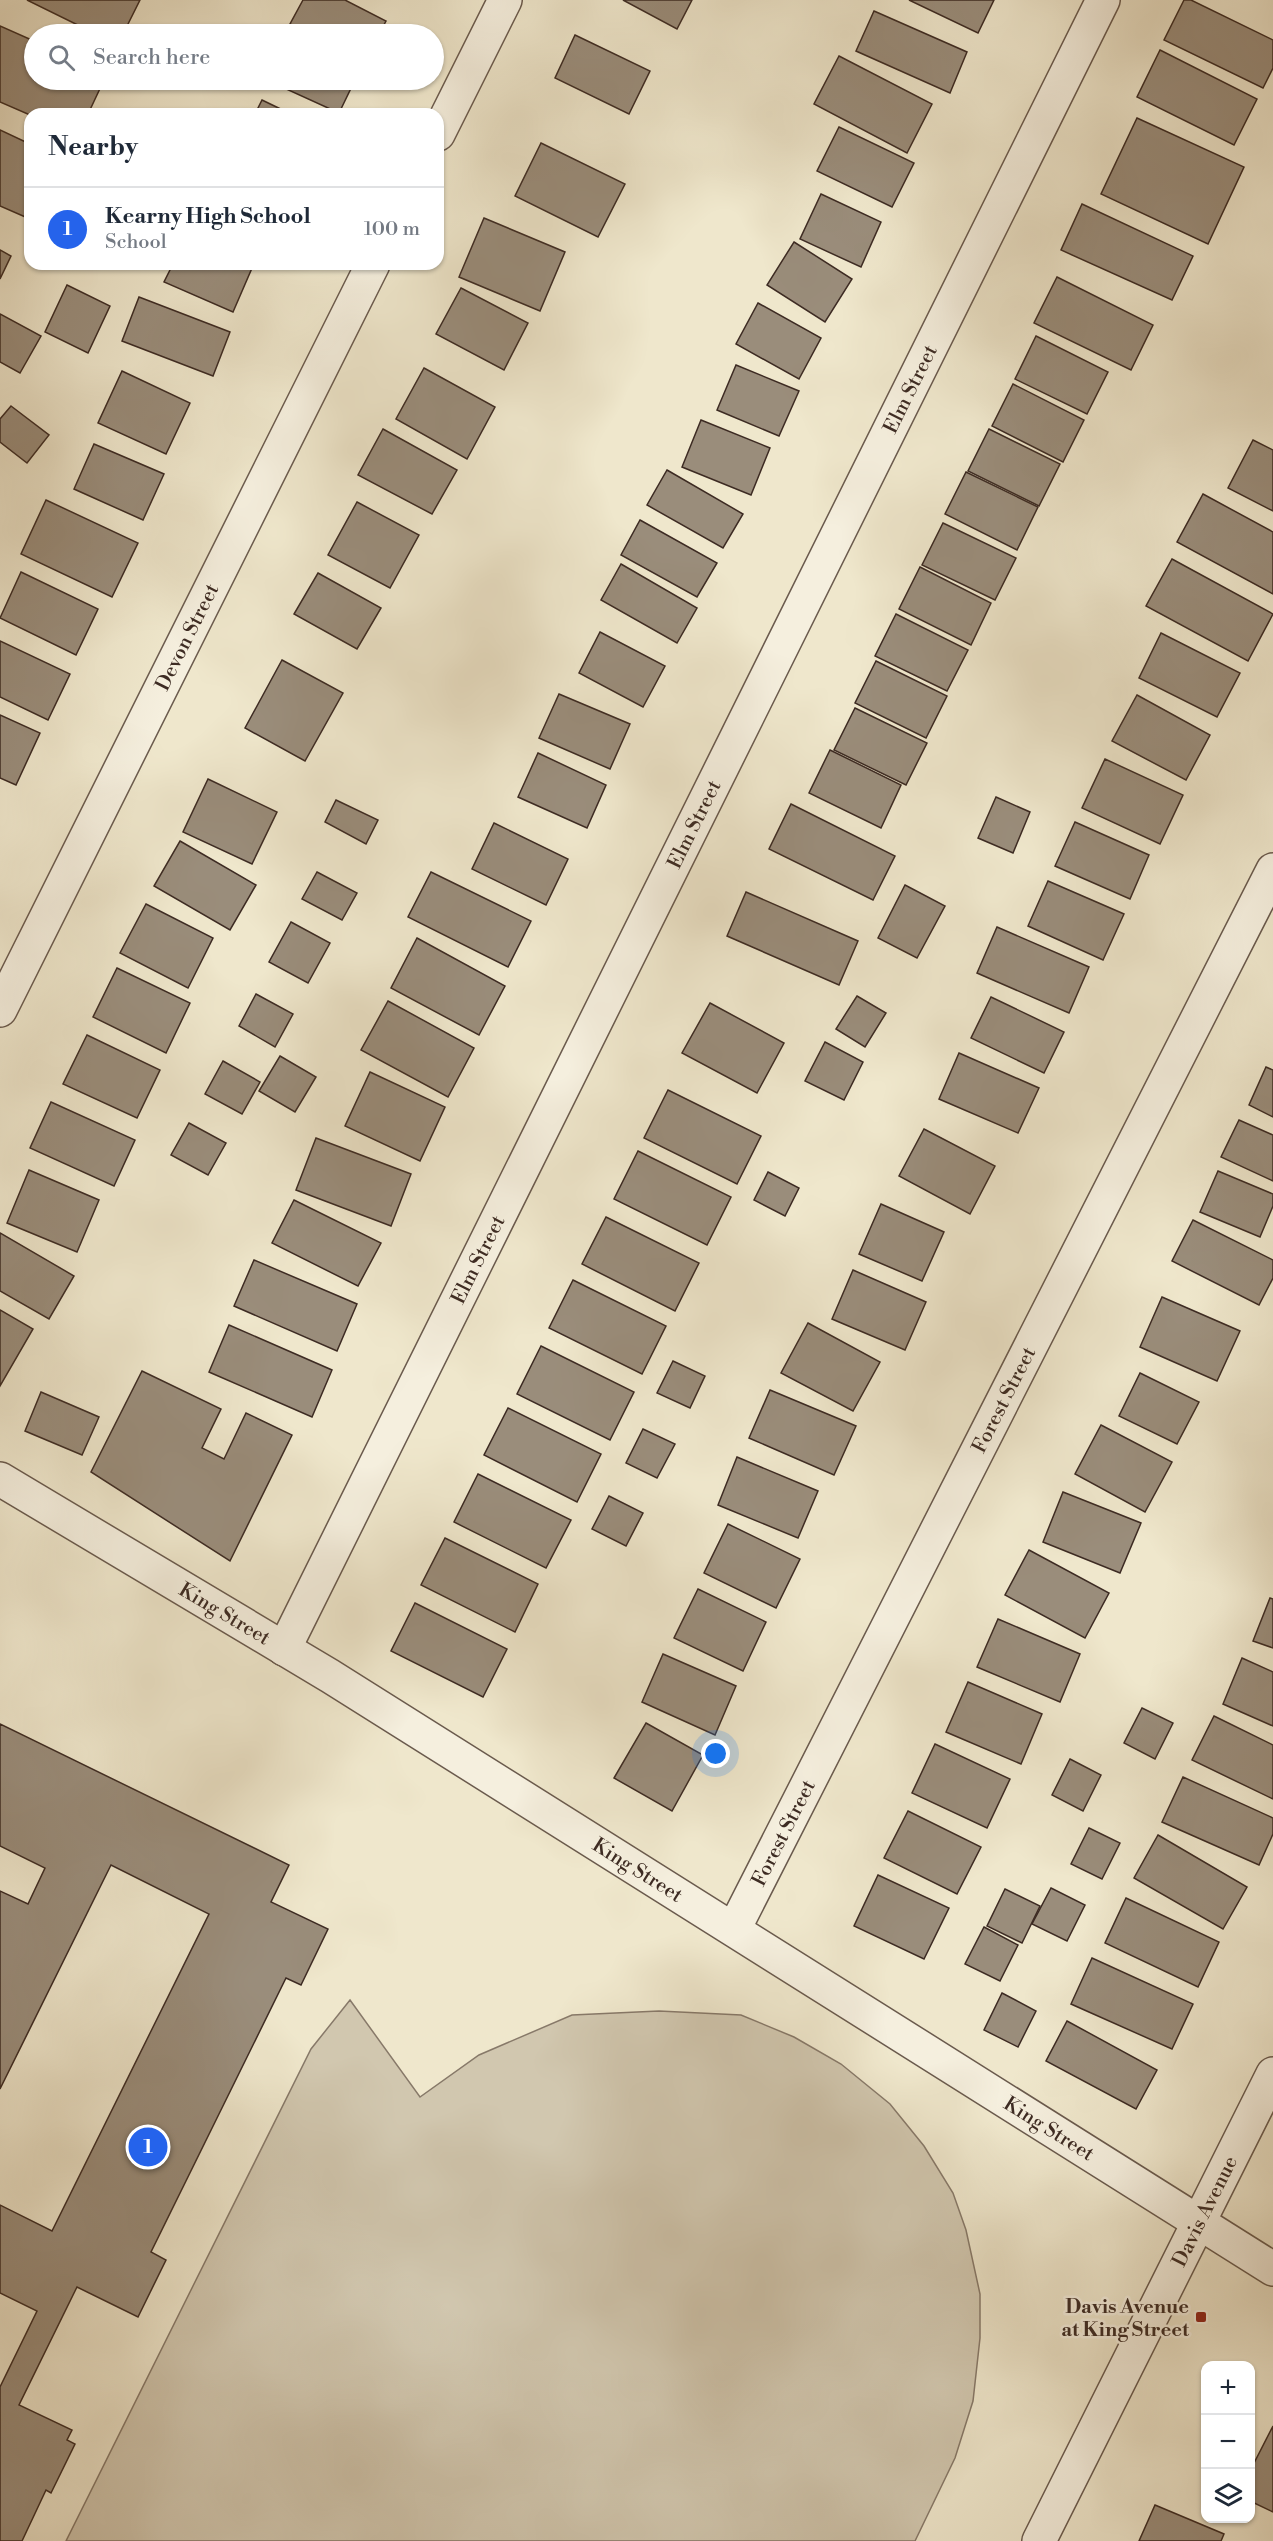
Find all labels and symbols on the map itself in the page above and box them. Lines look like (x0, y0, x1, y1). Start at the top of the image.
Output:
street label: Elm Street (879, 341, 944, 438)
street label: Devon Street (151, 580, 225, 695)
street label: Elm Street (663, 776, 728, 873)
street label: Elm Street (446, 1212, 511, 1309)
street label: Forest Street (967, 1343, 1042, 1458)
street label: King Street (174, 1578, 274, 1651)
your location (701, 1739, 730, 1768)
street label: Forest Street (747, 1776, 822, 1891)
street label: King Street (587, 1833, 687, 1909)
street label: King Street (999, 2092, 1098, 2167)
pin: 1 (128, 2124, 168, 2170)
street label: Davis Avenue (1167, 2152, 1244, 2271)
place label: Davis Avenue at King Street (1061, 2295, 1190, 2343)
marker: Davis Avenue at King Street (1194, 2310, 1208, 2324)

